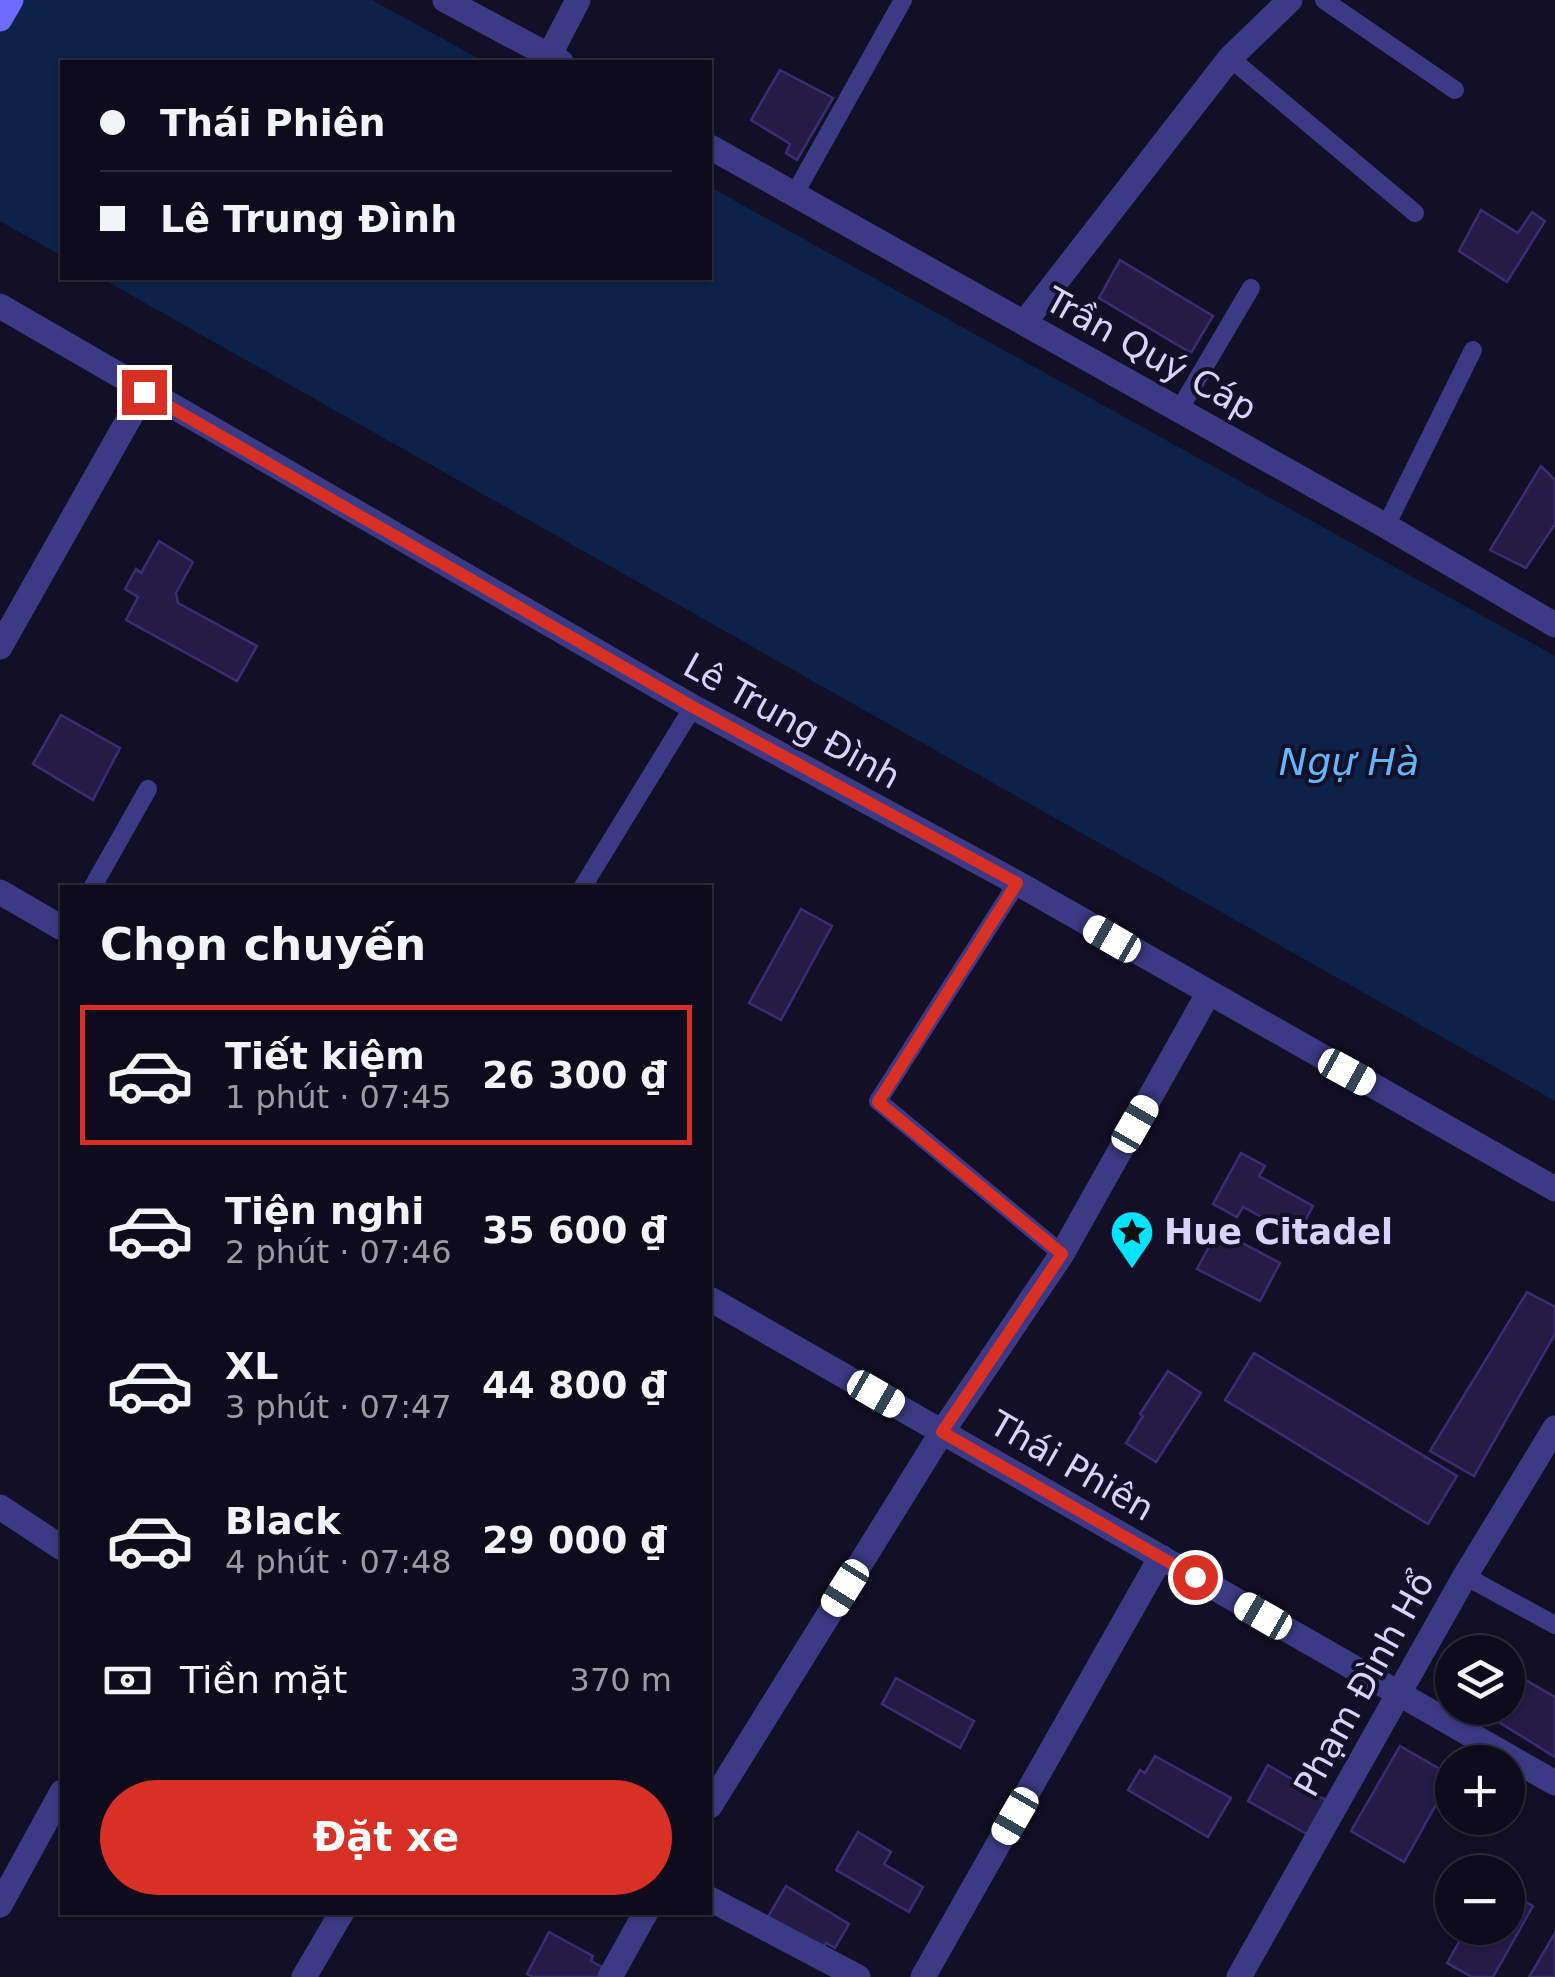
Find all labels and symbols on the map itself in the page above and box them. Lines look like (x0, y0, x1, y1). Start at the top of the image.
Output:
street label: Trần Quý Cáp (1038, 279, 1263, 428)
route end (122, 370, 167, 415)
street label: Lê Trung Đình (677, 645, 907, 797)
water label: Ngự Hà (1279, 740, 1419, 784)
car (1079, 911, 1145, 967)
car (1313, 1044, 1381, 1100)
car (1107, 1091, 1163, 1157)
place icon: Hue Citadel (1109, 1209, 1155, 1270)
place label: Hue Citadel (1164, 1212, 1393, 1252)
car (843, 1366, 909, 1422)
street label: Thái Phiên (982, 1403, 1161, 1529)
car (816, 1555, 874, 1621)
route start (1173, 1555, 1218, 1600)
street label: Phạm Đình Hổ (1286, 1565, 1442, 1803)
car (1230, 1588, 1296, 1644)
car (987, 1783, 1043, 1849)

